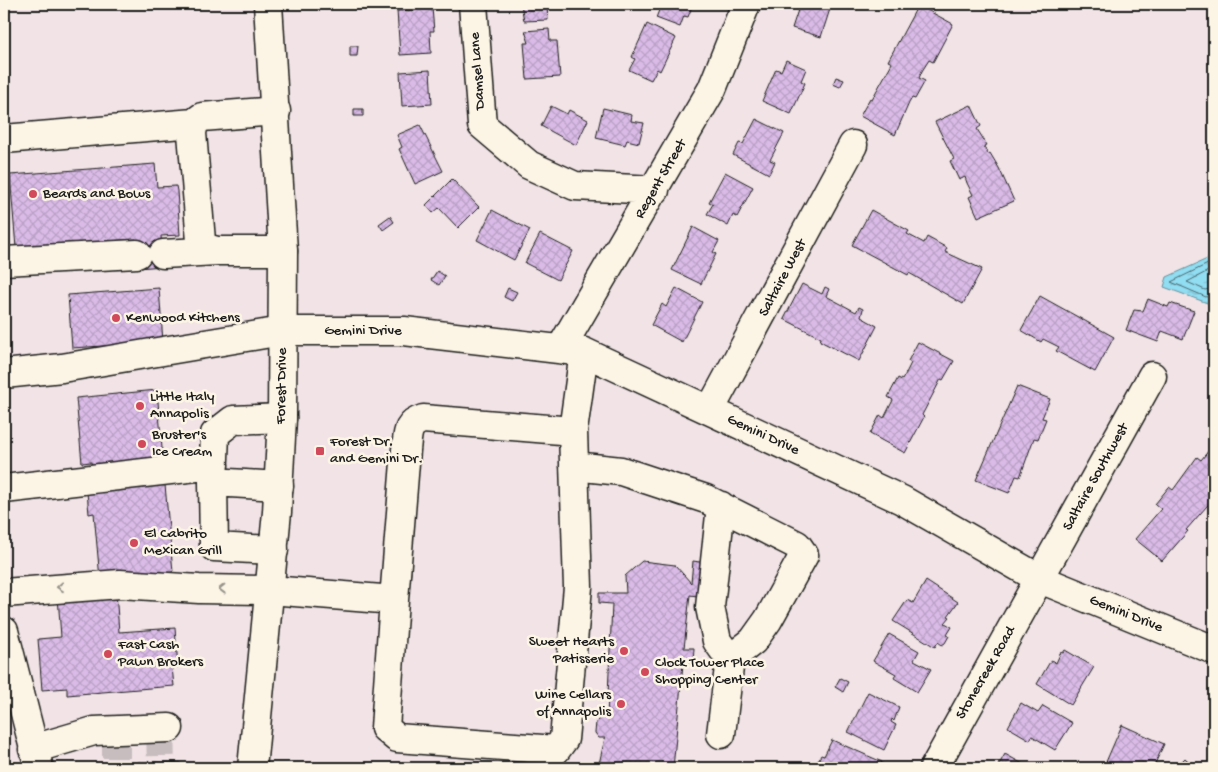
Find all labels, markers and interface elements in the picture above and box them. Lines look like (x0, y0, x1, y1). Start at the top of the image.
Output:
street label: Damsel Lane (466, 31, 490, 111)
street label: Regent Street (631, 134, 692, 222)
place label: Beards and Bows (42, 185, 151, 203)
marker: Beards and Bows (27, 188, 39, 200)
street label: Saltaire West (755, 235, 812, 320)
place label: Kenwood Kitchens (126, 309, 240, 327)
marker: Kenwood Kitchens (110, 312, 122, 324)
street label: Gemini Drive (324, 322, 402, 340)
street label: Forest Drive (272, 347, 292, 425)
place label: Little Italy Annapolis (150, 388, 215, 423)
marker: Little Italy Annapolis (134, 400, 146, 412)
street label: Gemini Drive (724, 410, 802, 460)
street label: Saltaire Southwest (1059, 419, 1134, 534)
place label: Bruster's Ice Cream (151, 426, 213, 461)
place label: Forest Dr. and Gemini Dr. (329, 433, 423, 468)
marker: Bruster's Ice Cream (136, 438, 148, 450)
marker: Forest Dr. and Gemini Dr. (314, 445, 326, 457)
place label: El Cabrito Mexican Grill (144, 525, 222, 560)
marker: El Cabrito Mexican Grill (128, 537, 140, 549)
one-way arrow (55, 582, 63, 593)
one-way arrow (217, 584, 225, 594)
street label: Gemini Drive (1087, 591, 1166, 637)
street label: Stonecreek Road (952, 622, 1021, 723)
place label: Sweet Hearts Patisserie (529, 633, 614, 668)
place label: Fast Cash Pawn Brokers (117, 636, 203, 671)
marker: Sweet Hearts Patisserie (618, 645, 630, 657)
marker: Fast Cash Pawn Brokers (102, 648, 114, 660)
place label: Clock Tower Place Shopping Center (655, 654, 764, 689)
marker: Clock Tower Place Shopping Center (639, 666, 651, 678)
place label: Wine Cellars of Annapolis (535, 686, 611, 721)
marker: Wine Cellars of Annapolis (615, 698, 627, 710)

